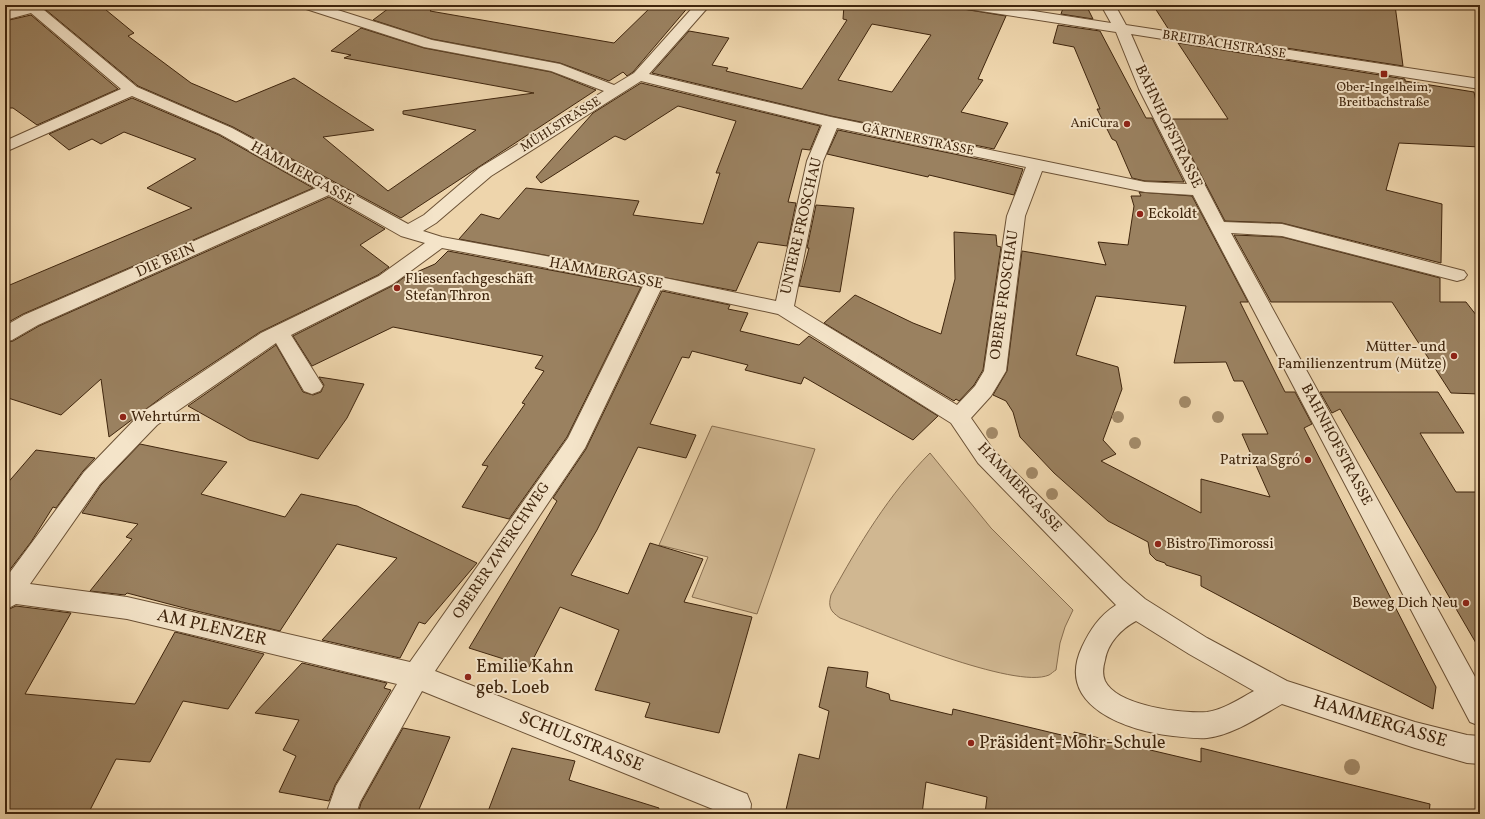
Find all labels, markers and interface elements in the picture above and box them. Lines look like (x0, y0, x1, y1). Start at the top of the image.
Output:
street label: BREITBACHSTRASSE (1161, 26, 1287, 64)
street label: BAHNHOFSTRASSE (1129, 62, 1207, 192)
marker: Ober-Ingelheim, Breitbachstraße (1379, 69, 1389, 79)
place label: Ober-Ingelheim, Breitbachstraße (1336, 79, 1432, 112)
street label: MÜHLSTRASSE (517, 93, 605, 157)
place label: AniCura (1070, 115, 1119, 133)
street label: GÄRTNERSTRASSE (860, 119, 976, 161)
marker: AniCura (1122, 119, 1132, 129)
street label: HAMMERGASSE (246, 137, 358, 211)
street label: UNTERE FROSCHAU (776, 155, 828, 297)
place label: Eckoldt (1148, 204, 1197, 225)
marker: Eckoldt (1135, 209, 1145, 219)
street label: OBERE FROSCHAU (986, 229, 1024, 361)
street label: DIE BEIN (133, 239, 199, 283)
street label: HAMMERGASSE (547, 253, 665, 295)
place label: Fliesenfachgeschäft Stefan Thron (405, 269, 534, 307)
marker: Fliesenfachgeschäft Stefan Thron (392, 283, 402, 293)
place label: Mütter- und Familienzentrum (Mütze) (1277, 337, 1446, 375)
marker: Mütter- und Familienzentrum (Mütze) (1449, 351, 1459, 361)
street label: BAHNHOFSTRASSE (1295, 380, 1377, 510)
place label: Wehrturm (131, 407, 200, 428)
marker: Wehrturm (118, 412, 128, 422)
street label: HAMMERGASSE (972, 439, 1066, 537)
place label: Patriza Sgró (1220, 450, 1300, 471)
marker: Patriza Sgró (1303, 455, 1313, 465)
street label: OBERER ZWERCHWEG (448, 478, 556, 624)
place label: Bistro Timorossi (1166, 534, 1274, 555)
marker: Bistro Timorossi (1153, 539, 1163, 549)
place label: Beweg Dich Neu (1352, 593, 1458, 614)
marker: Beweg Dich Neu (1461, 598, 1471, 608)
street label: AM PLENZER (155, 603, 269, 653)
place label: Emilie Kahn geb. Loeb (476, 655, 574, 701)
marker: Emilie Kahn geb. Loeb (463, 672, 473, 682)
street label: HAMMERGASSE (1310, 690, 1450, 754)
street label: SCHULSTRASSE (515, 706, 647, 778)
place label: Präsident-Mohr-Schule (979, 731, 1166, 756)
marker: Präsident-Mohr-Schule (966, 738, 976, 748)

